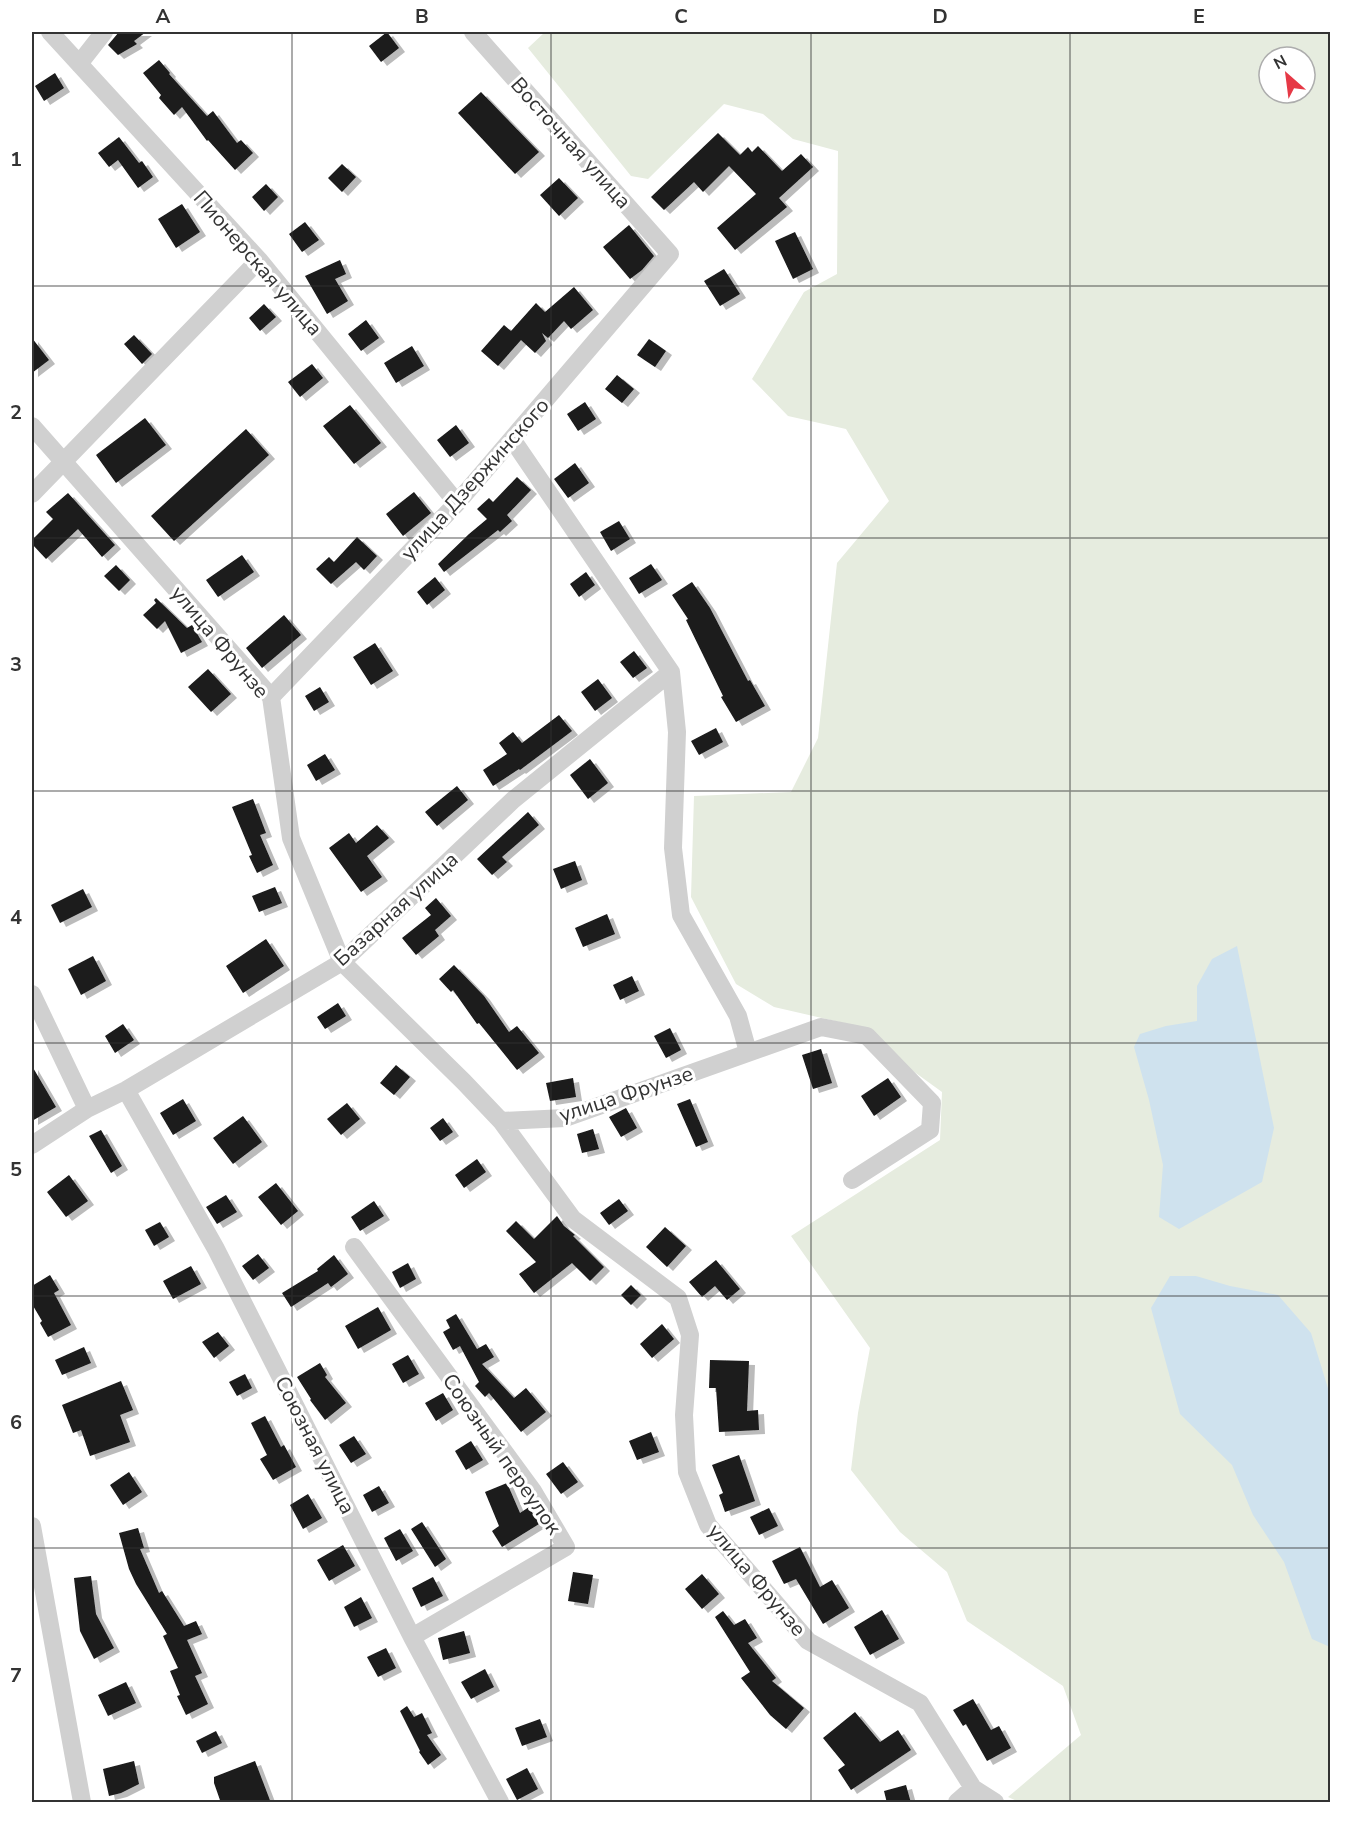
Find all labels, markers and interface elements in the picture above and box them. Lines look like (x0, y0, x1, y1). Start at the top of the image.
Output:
text: A (156, 3, 171, 30)
text: B (415, 3, 429, 30)
text: C (674, 3, 688, 30)
text: D (932, 3, 948, 30)
text: E (1193, 3, 1205, 30)
north arrow (1257, 45, 1317, 105)
text: N (1270, 50, 1291, 75)
street label: Восточная улица (504, 71, 638, 215)
text: 1 (10, 146, 22, 173)
street label: Пионерская улица (187, 184, 329, 342)
street label: улица Дзержинского (394, 392, 556, 566)
text: 2 (10, 399, 22, 426)
street label: улица Фрунзе (165, 580, 275, 704)
text: 3 (10, 651, 22, 678)
street label: Базарная улица (328, 846, 464, 972)
text: 4 (10, 904, 22, 931)
street label: улица Фрунзе (555, 1059, 697, 1129)
text: 5 (10, 1156, 22, 1183)
street label: Союзный переулок (436, 1368, 569, 1541)
street label: Союзная улица (268, 1371, 362, 1519)
text: 6 (10, 1409, 22, 1436)
street label: улица Фрунзе (702, 1518, 812, 1642)
text: 7 (10, 1662, 22, 1689)

